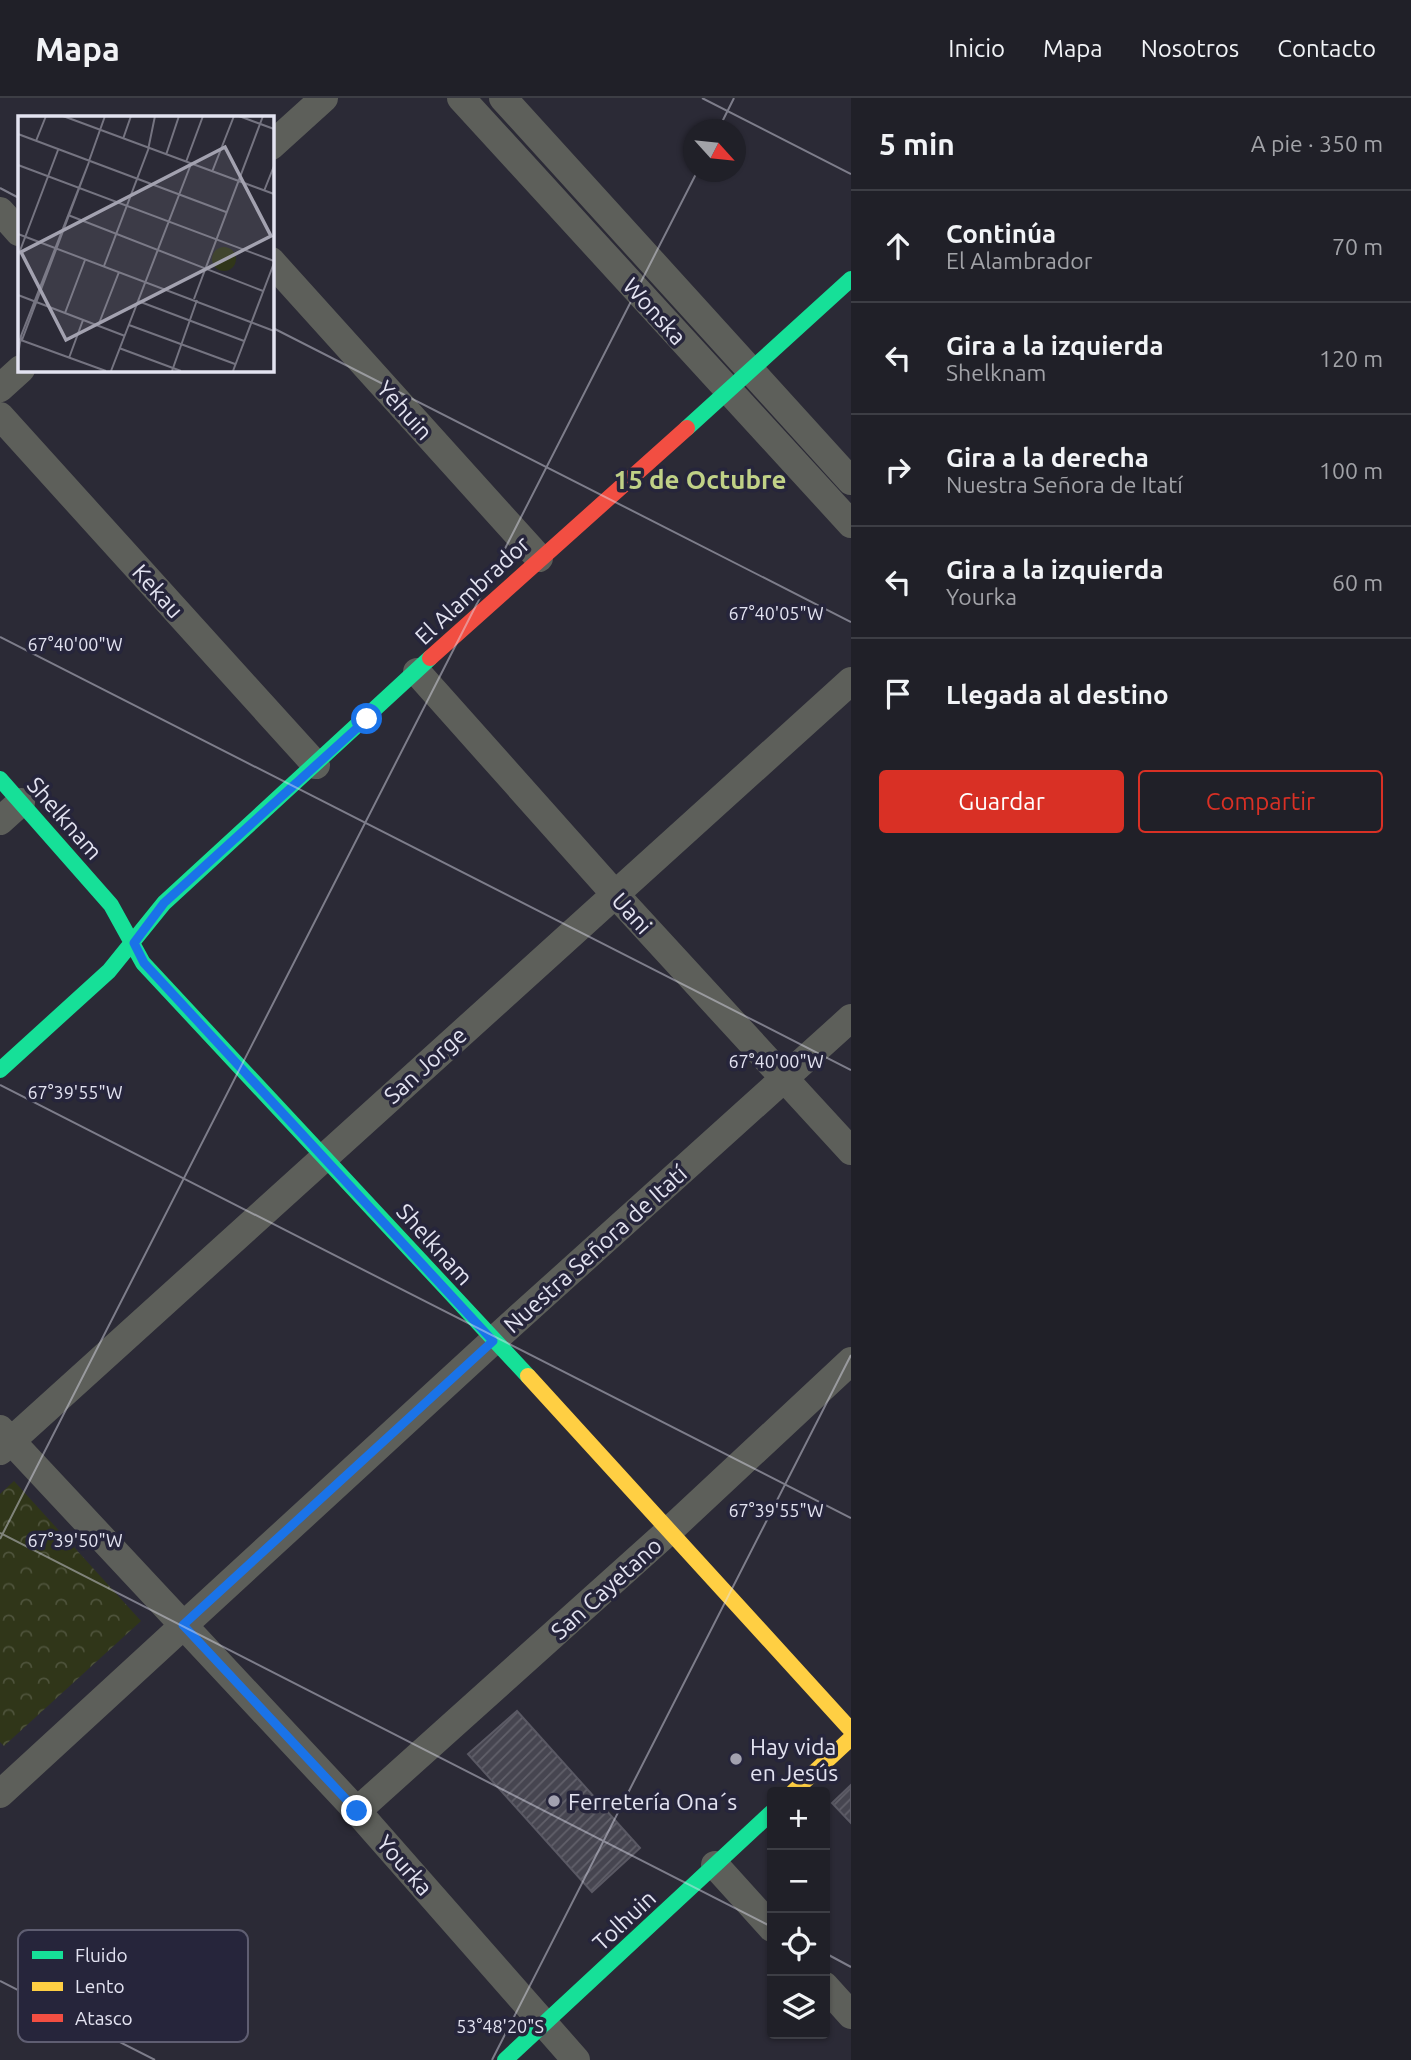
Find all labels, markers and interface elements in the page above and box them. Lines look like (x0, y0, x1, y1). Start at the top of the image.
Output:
text: Mapa (35, 30, 120, 67)
text: Inicio (948, 35, 1005, 62)
text: Mapa (1043, 35, 1103, 62)
text: Nosotros (1141, 35, 1239, 62)
text: Contacto (1277, 35, 1376, 62)
inset map (18, 116, 273, 371)
north arrow (683, 119, 746, 182)
text: 5 min (879, 127, 955, 161)
text: A pie · 350 m (1251, 131, 1383, 156)
text: Continúa (946, 219, 1056, 248)
icon: ahead (879, 227, 917, 265)
text: 70 m (1332, 234, 1383, 259)
text: El Alambrador (946, 248, 1093, 273)
street label: Wonska (619, 273, 691, 349)
text: Gira a la izquierda (946, 331, 1164, 360)
icon: left (879, 339, 917, 377)
text: 120 m (1319, 346, 1383, 371)
text: Shelknam (946, 360, 1046, 385)
street label: Yehuin (372, 376, 438, 444)
text: Gira a la derecha (946, 443, 1149, 472)
icon: right (879, 451, 917, 489)
text: 100 m (1319, 458, 1383, 483)
district label: 15 de Octubre (614, 465, 786, 494)
text: Nuestra Señora de Itatí (946, 472, 1183, 497)
street label: El Alambrador (410, 531, 534, 649)
text: Gira a la izquierda (946, 555, 1164, 584)
street label: Kekau (128, 559, 188, 623)
icon: left (879, 563, 917, 601)
text: 60 m (1332, 570, 1383, 595)
text: Yourka (946, 584, 1017, 609)
text: 67°40'05"W (728, 603, 824, 623)
text: 67°40'00"W (27, 634, 123, 654)
icon: arrive (879, 675, 917, 713)
text: Llegada al destino (946, 680, 1169, 709)
route start (351, 703, 382, 734)
button: Guardar (879, 770, 1124, 833)
button: Compartir (1138, 770, 1383, 833)
street label: Shelknam (23, 772, 107, 864)
street label: Uani (607, 887, 657, 939)
street label: San Jorge (379, 1022, 471, 1108)
text: 67°40'00"W (728, 1051, 824, 1071)
text: 67°39'55"W (27, 1082, 123, 1102)
street label: Nuestra Señora de Itatí (499, 1160, 692, 1338)
street label: Shelknam (392, 1198, 478, 1290)
text: 67°39'55"W (728, 1500, 824, 1520)
text: 67°39'50"W (27, 1530, 123, 1550)
street label: San Cayetano (546, 1532, 666, 1644)
place label: Hay vida en Jesús (750, 1734, 838, 1785)
marker: Hay vida en Jesús (728, 1751, 744, 1767)
map controls (767, 1787, 830, 2039)
button: + (767, 1787, 830, 1850)
place label: Ferretería Ona´s (568, 1789, 737, 1814)
marker: Ferretería Ona´s (546, 1793, 562, 1809)
route end (341, 1795, 372, 1826)
street label: Yourka (372, 1830, 438, 1900)
button: − (767, 1850, 830, 1913)
street label: Tolhuin (588, 1885, 660, 1955)
button: locate (767, 1913, 830, 1976)
legend (18, 1930, 248, 2042)
text: Fluido (75, 1944, 128, 1966)
text: Lento (75, 1975, 125, 1997)
button: layers (767, 1976, 830, 2039)
text: Atasco (75, 2007, 133, 2029)
text: 53°48'20"S (456, 2016, 544, 2036)

